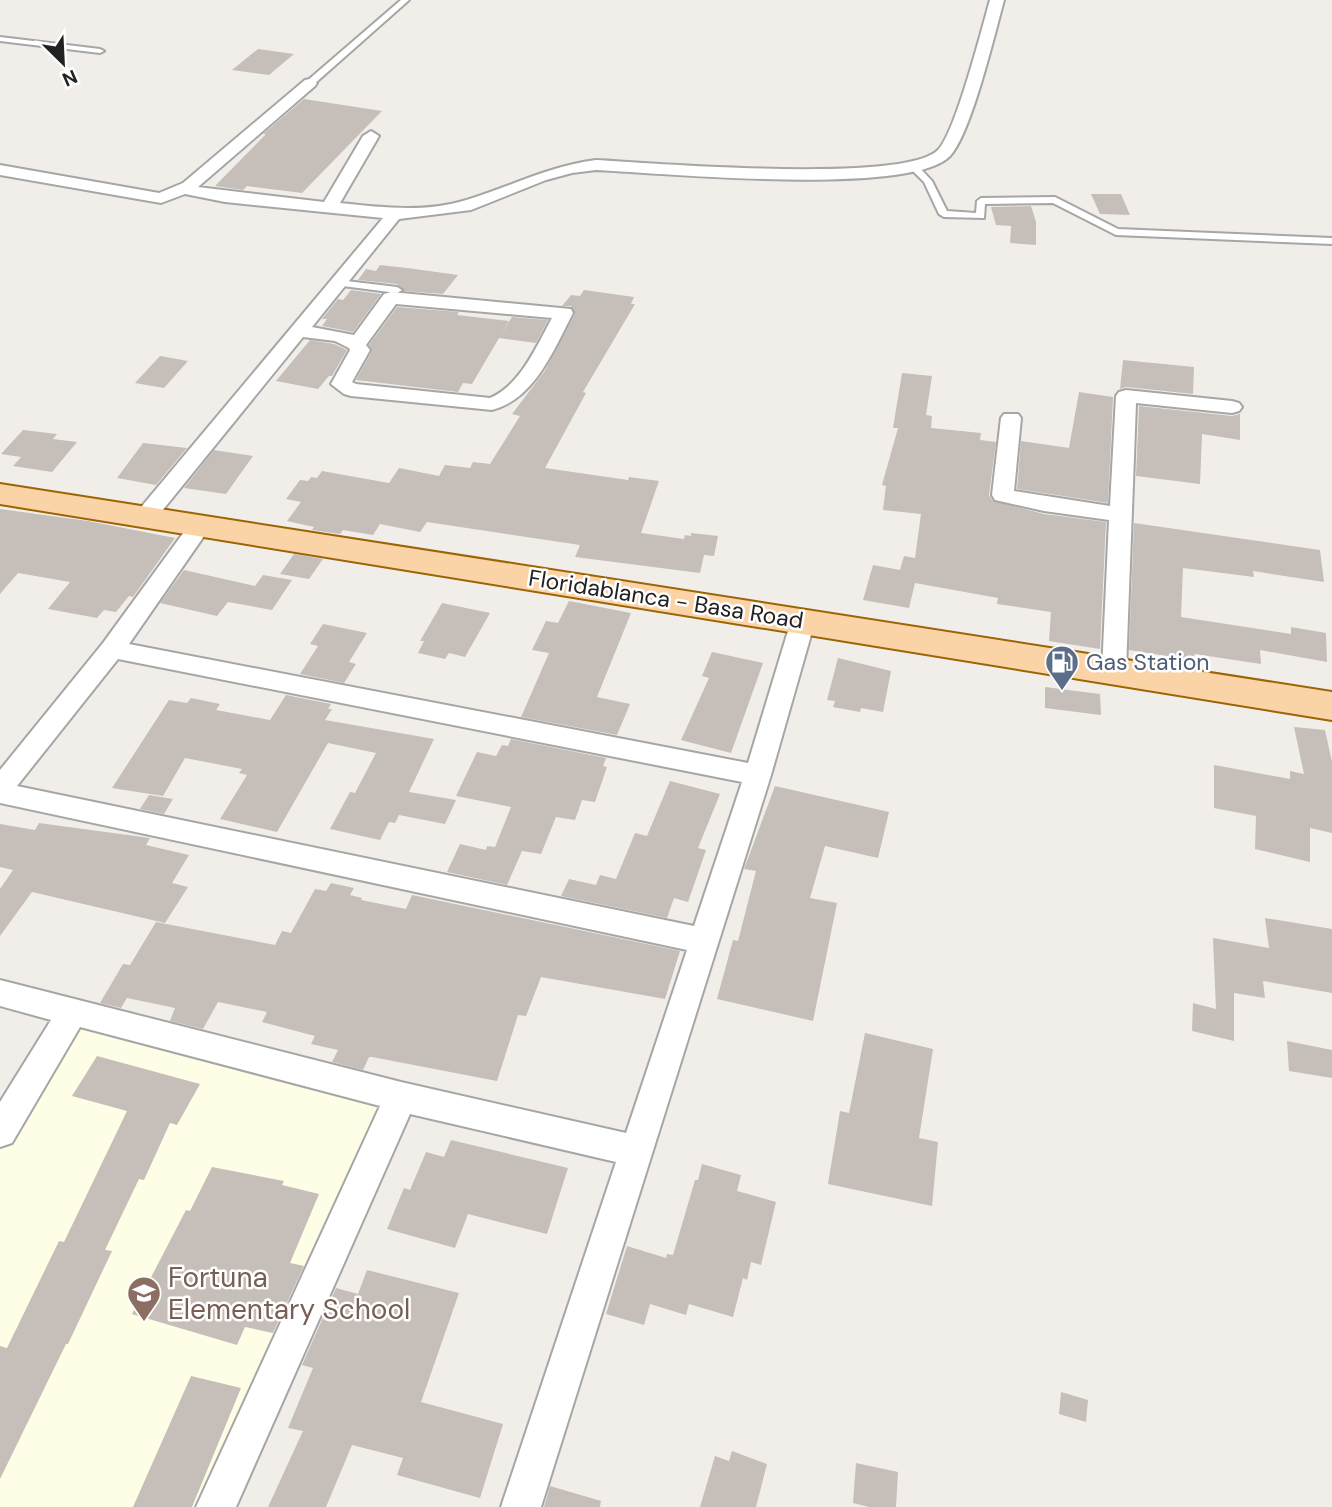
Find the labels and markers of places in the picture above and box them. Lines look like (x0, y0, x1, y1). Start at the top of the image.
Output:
fuel station icon: Gas Station (1043, 643, 1081, 692)
place label: Gas Station (1086, 647, 1210, 677)
place label: Fortuna Elementary School (168, 1259, 410, 1328)
school or university icon: Fortuna Elementary School (125, 1274, 163, 1323)

